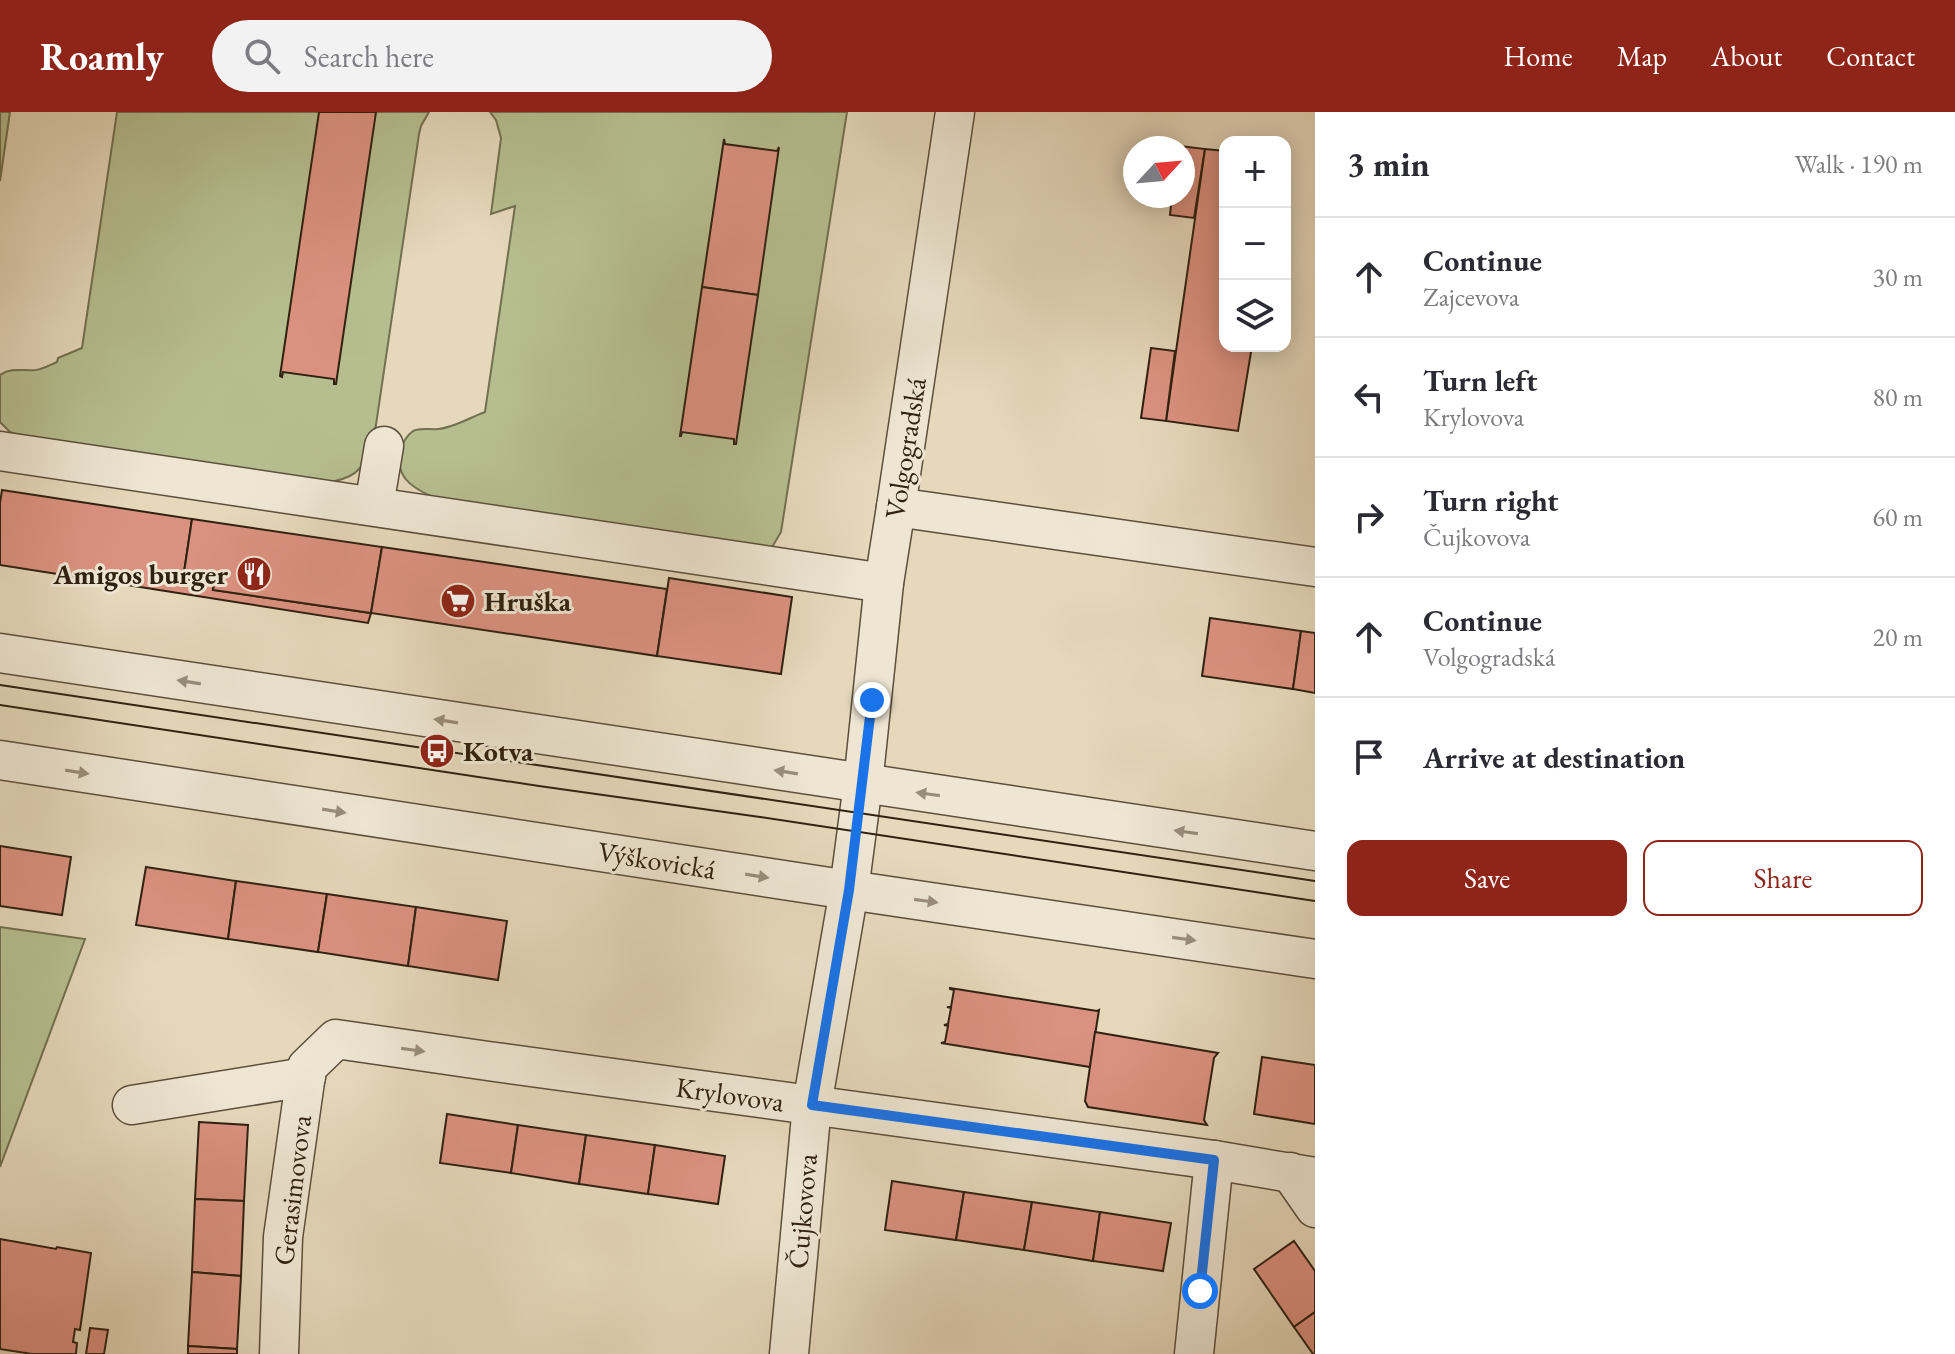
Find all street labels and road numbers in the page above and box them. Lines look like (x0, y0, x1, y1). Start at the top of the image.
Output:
street label: Volgogradská (876, 374, 934, 521)
street label: Výškovická (596, 833, 719, 887)
street label: Krylovova (674, 1069, 787, 1120)
street label: Gerasimovova (265, 1112, 319, 1267)
street label: Čujkovova (779, 1151, 825, 1270)

